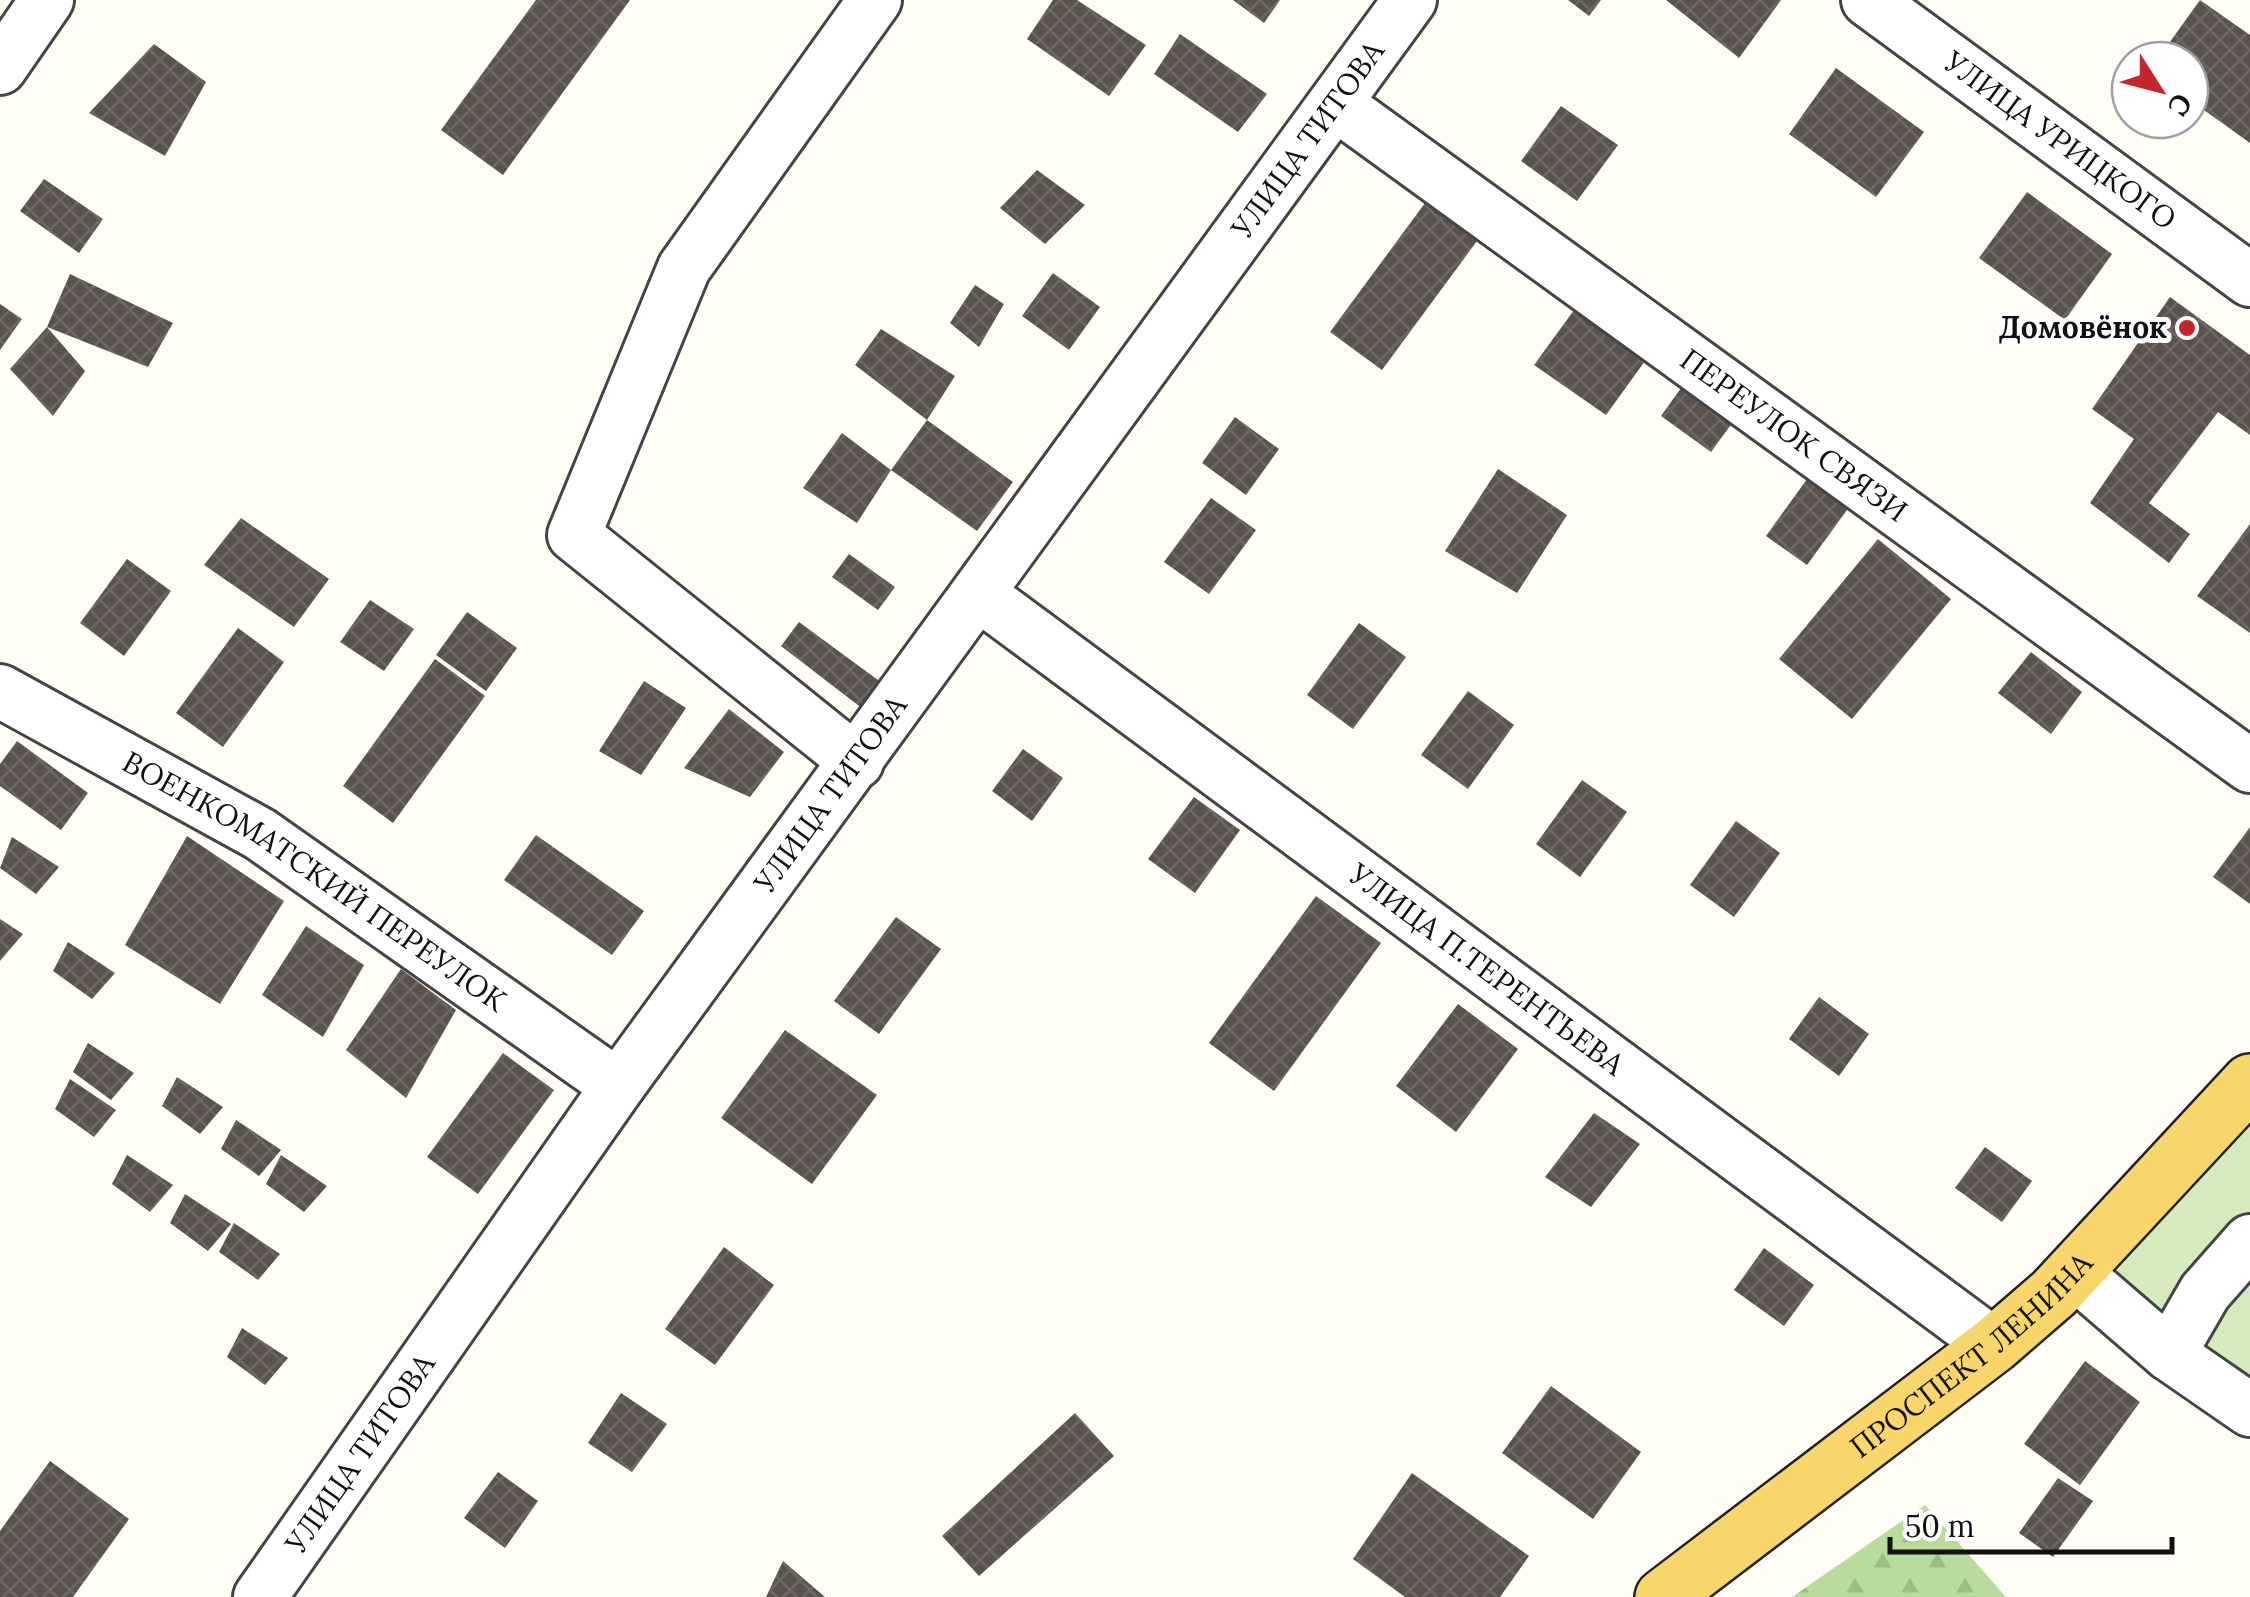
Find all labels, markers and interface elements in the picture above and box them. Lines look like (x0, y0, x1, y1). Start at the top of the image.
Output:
street label: УЛИЦА ТИТОВА (1222, 32, 1393, 246)
north arrow (2110, 40, 2210, 140)
street label: УЛИЦА УРИЦКОГО (1936, 42, 2184, 238)
text: С (2160, 86, 2200, 124)
place label: Домовёнок (1998, 308, 2167, 346)
marker: Домовёнок (2176, 317, 2198, 339)
street label: ПЕРЕУЛОК СВЯЗИ (1673, 340, 1915, 530)
street label: УЛИЦА ТИТОВА (745, 686, 915, 901)
street label: ВОЕНКОМАТСКИЙ ПЕРЕУЛОК (116, 742, 515, 1020)
street label: УЛИЦА П.ТЕРЕНТЬЕВА (1341, 854, 1633, 1084)
street label: ПРОСПЕКТ ЛЕНИНА (1842, 1243, 2101, 1466)
street label: УЛИЦА ТИТОВА (276, 1345, 443, 1561)
scale bar (1890, 1492, 2172, 1554)
text: 50 m (1905, 1507, 1975, 1545)

